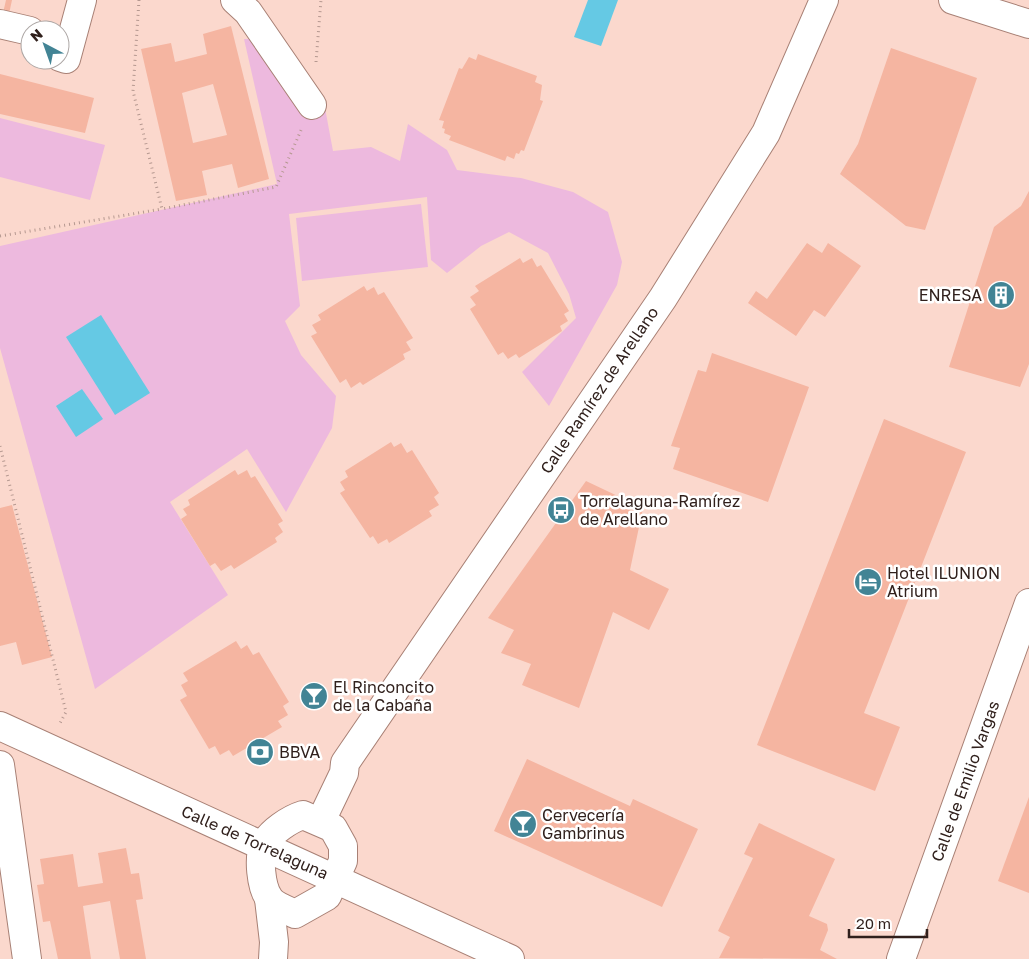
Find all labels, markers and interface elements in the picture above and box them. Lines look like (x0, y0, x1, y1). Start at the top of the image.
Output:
north arrow (20, 20, 70, 70)
text: N (27, 25, 46, 45)
building icon: ENRESA (986, 280, 1016, 310)
place label: ENRESA (919, 285, 982, 305)
street label: Calle Ramírez de Arellano (536, 303, 662, 477)
place label: Torrelaguna-Ramírez de Arellano (580, 491, 740, 529)
bus stop icon: Torrelaguna-Ramírez de Arellano (546, 495, 576, 525)
place label: Hotel ILUNION Atrium (887, 563, 1000, 601)
hotel icon: Hotel ILUNION Atrium (853, 567, 883, 597)
place label: El Rinconcito de la Cabaña (333, 677, 434, 715)
bar icon: El Rinconcito de la Cabaña (299, 681, 329, 711)
street label: Calle de Emilio Vargas (927, 698, 1003, 864)
bank icon: BBVA (245, 737, 275, 767)
place label: BBVA (279, 742, 320, 762)
street label: Calle de Torrelaguna (178, 801, 332, 883)
place label: Cervecería Gambrinus (542, 805, 625, 843)
bar icon: Cervecería Gambrinus (508, 809, 538, 839)
scale bar (849, 906, 926, 938)
text: 20 m (856, 914, 891, 932)

